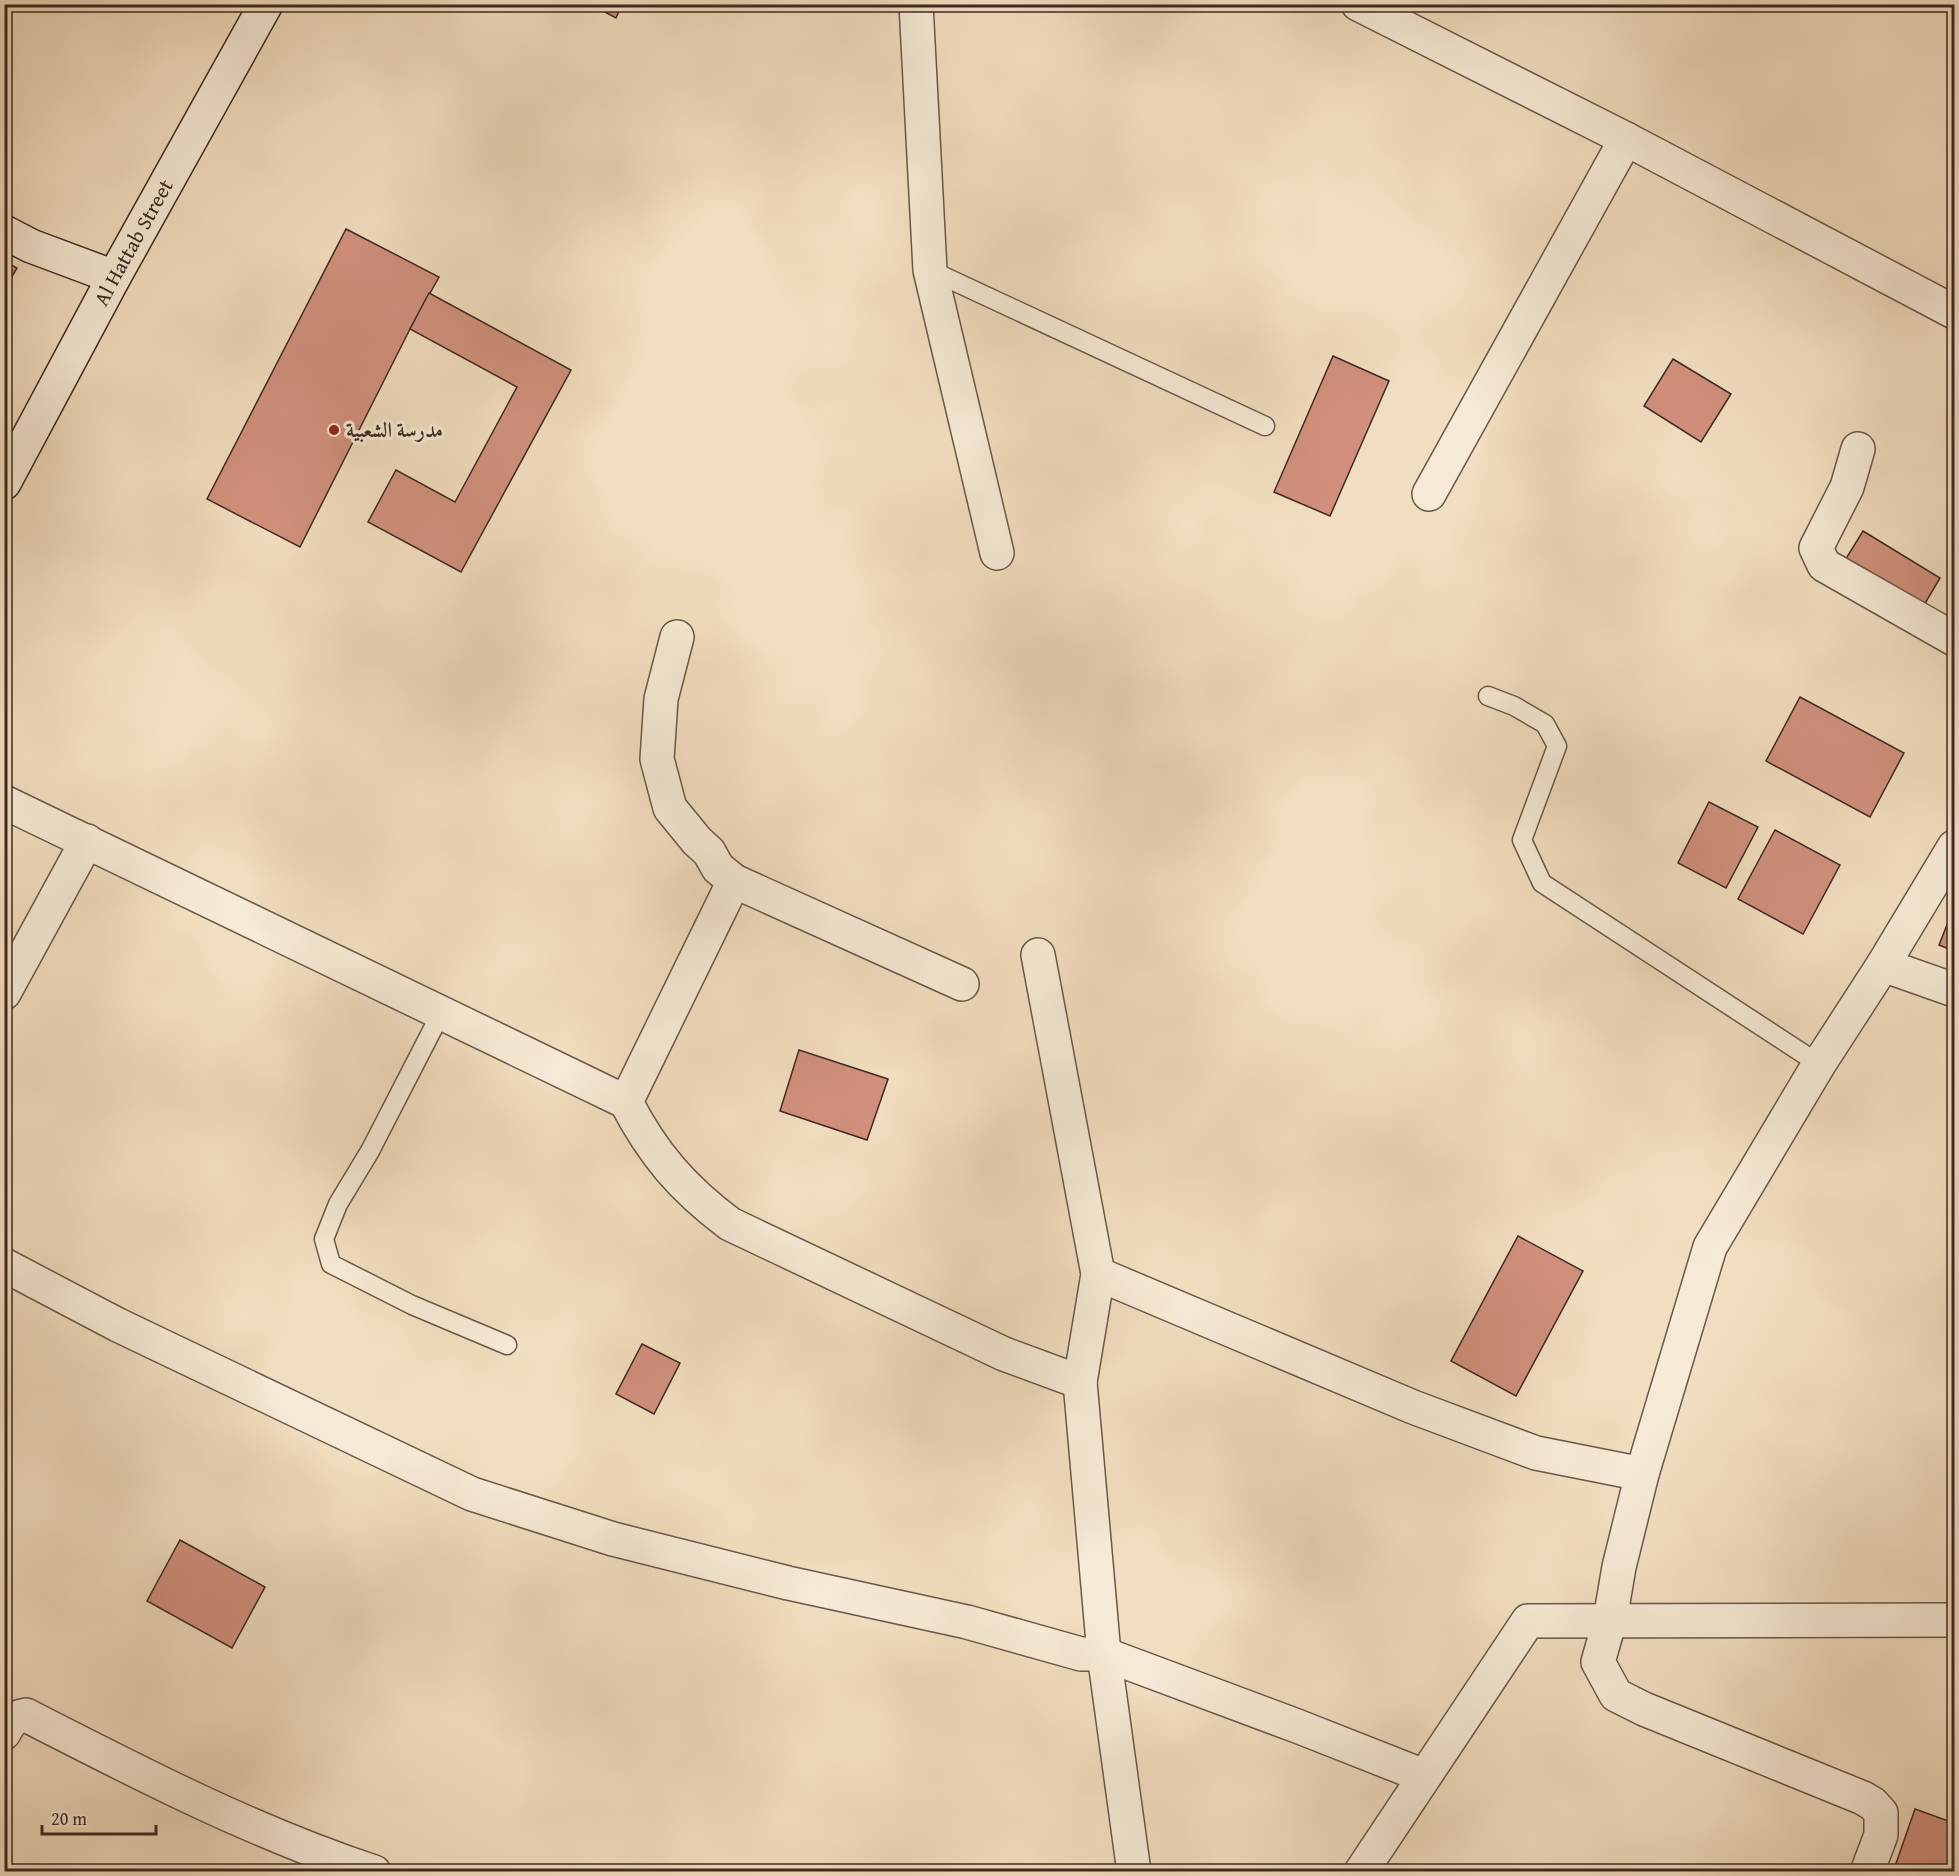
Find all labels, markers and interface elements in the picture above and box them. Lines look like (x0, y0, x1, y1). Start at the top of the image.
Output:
street label: Al Hattab Street (85, 173, 181, 311)
place label: مدرسة الشعبية (346, 414, 443, 445)
marker: مدرسة الشعبية (327, 423, 341, 437)
scale bar (42, 1798, 156, 1836)
text: 20 m (51, 1805, 87, 1832)

